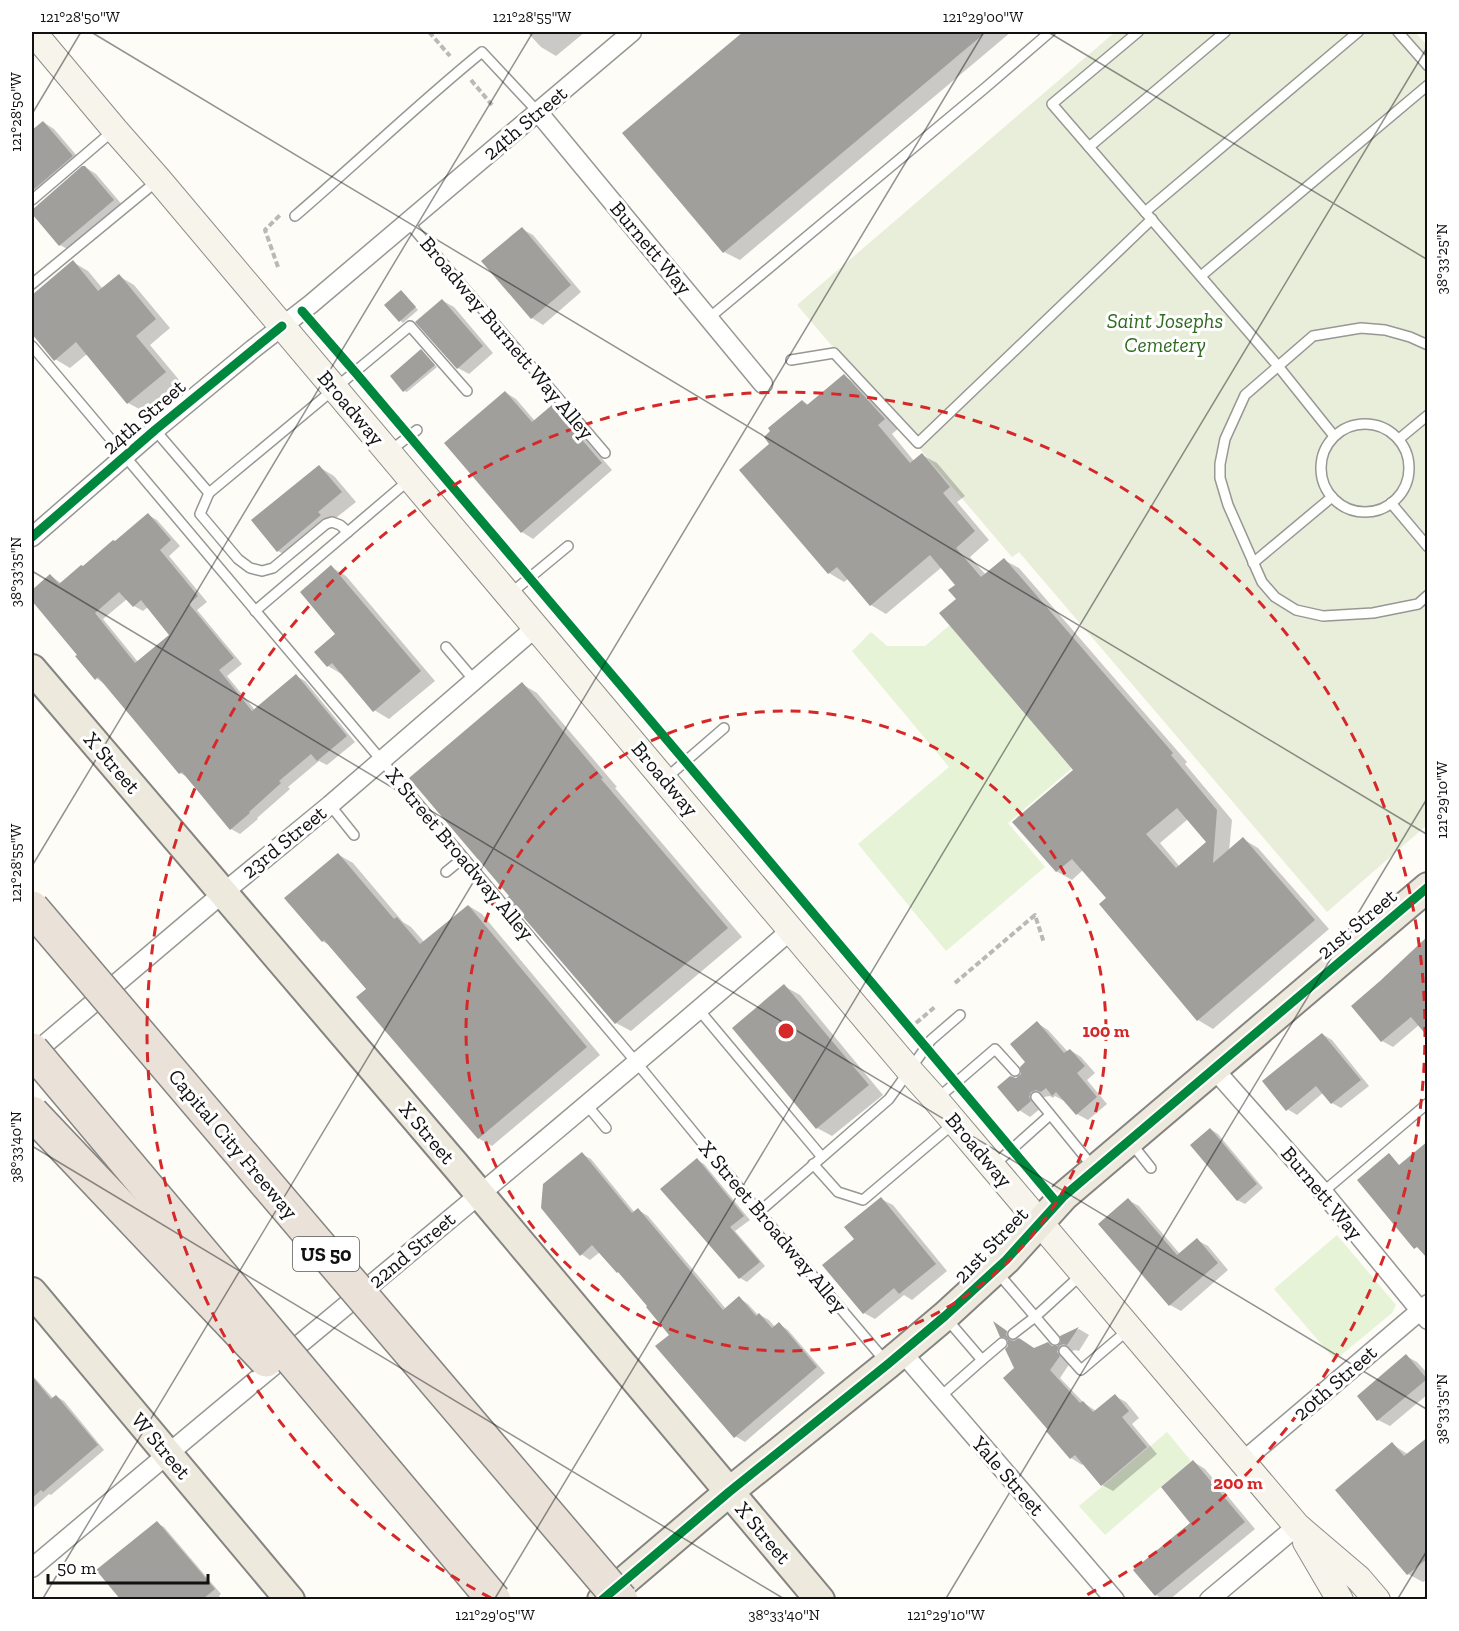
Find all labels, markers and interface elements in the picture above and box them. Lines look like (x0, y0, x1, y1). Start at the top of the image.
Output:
text: 121°28'50"W (40, 8, 120, 26)
text: 121°28'55"W (493, 8, 571, 26)
text: 121°29'00"W (943, 8, 1023, 26)
text: 121°28'50"W (7, 72, 25, 152)
street label: 24th Street (478, 80, 572, 165)
street label: Burnett Way (605, 196, 698, 300)
text: 38°33'25"N (1433, 224, 1451, 294)
street label: Broadway Burnett Way Alley (415, 231, 600, 444)
park label: Saint Josephs Cemetery (1107, 308, 1223, 357)
street label: Broadway (313, 365, 390, 451)
street label: 24th Street (97, 374, 190, 459)
text: 38°33'35"N (7, 537, 25, 607)
street label: X Street (79, 727, 146, 799)
street label: Broadway (627, 736, 704, 822)
text: 121°29'10"W (1433, 761, 1451, 839)
street label: X Street Broadway Alley (381, 763, 540, 945)
street label: 23rd Street (236, 800, 331, 883)
text: 121°28'55"W (7, 824, 25, 902)
street label: 21st Street (1312, 883, 1402, 964)
text: 100 m (1082, 1020, 1130, 1042)
centre of rings (776, 1021, 796, 1041)
street label: Capital City Freeway (163, 1064, 304, 1224)
street label: X Street (394, 1097, 461, 1169)
street label: Broadway (941, 1107, 1018, 1193)
text: 38°33'40"N (7, 1111, 25, 1183)
street label: X Street Broadway Alley (694, 1136, 853, 1318)
street label: Burnett Way (1276, 1141, 1369, 1245)
street label: 21st Street (948, 1201, 1033, 1288)
street label: 22nd Street (363, 1206, 460, 1293)
road number: US 50 (293, 1237, 359, 1271)
street label: 20th Street (1288, 1339, 1382, 1426)
text: 38°33'35"N (1433, 1374, 1451, 1444)
street label: W Street (126, 1407, 196, 1484)
street label: Yale Street (966, 1430, 1050, 1521)
text: 200 m (1213, 1472, 1263, 1494)
street label: X Street (730, 1497, 797, 1569)
scale bar (48, 1547, 208, 1585)
text: 50 m (57, 1557, 97, 1579)
text: 121°29'05"W (455, 1606, 535, 1624)
text: 38°33'40"N (748, 1606, 820, 1624)
text: 121°29'10"W (907, 1606, 985, 1624)

